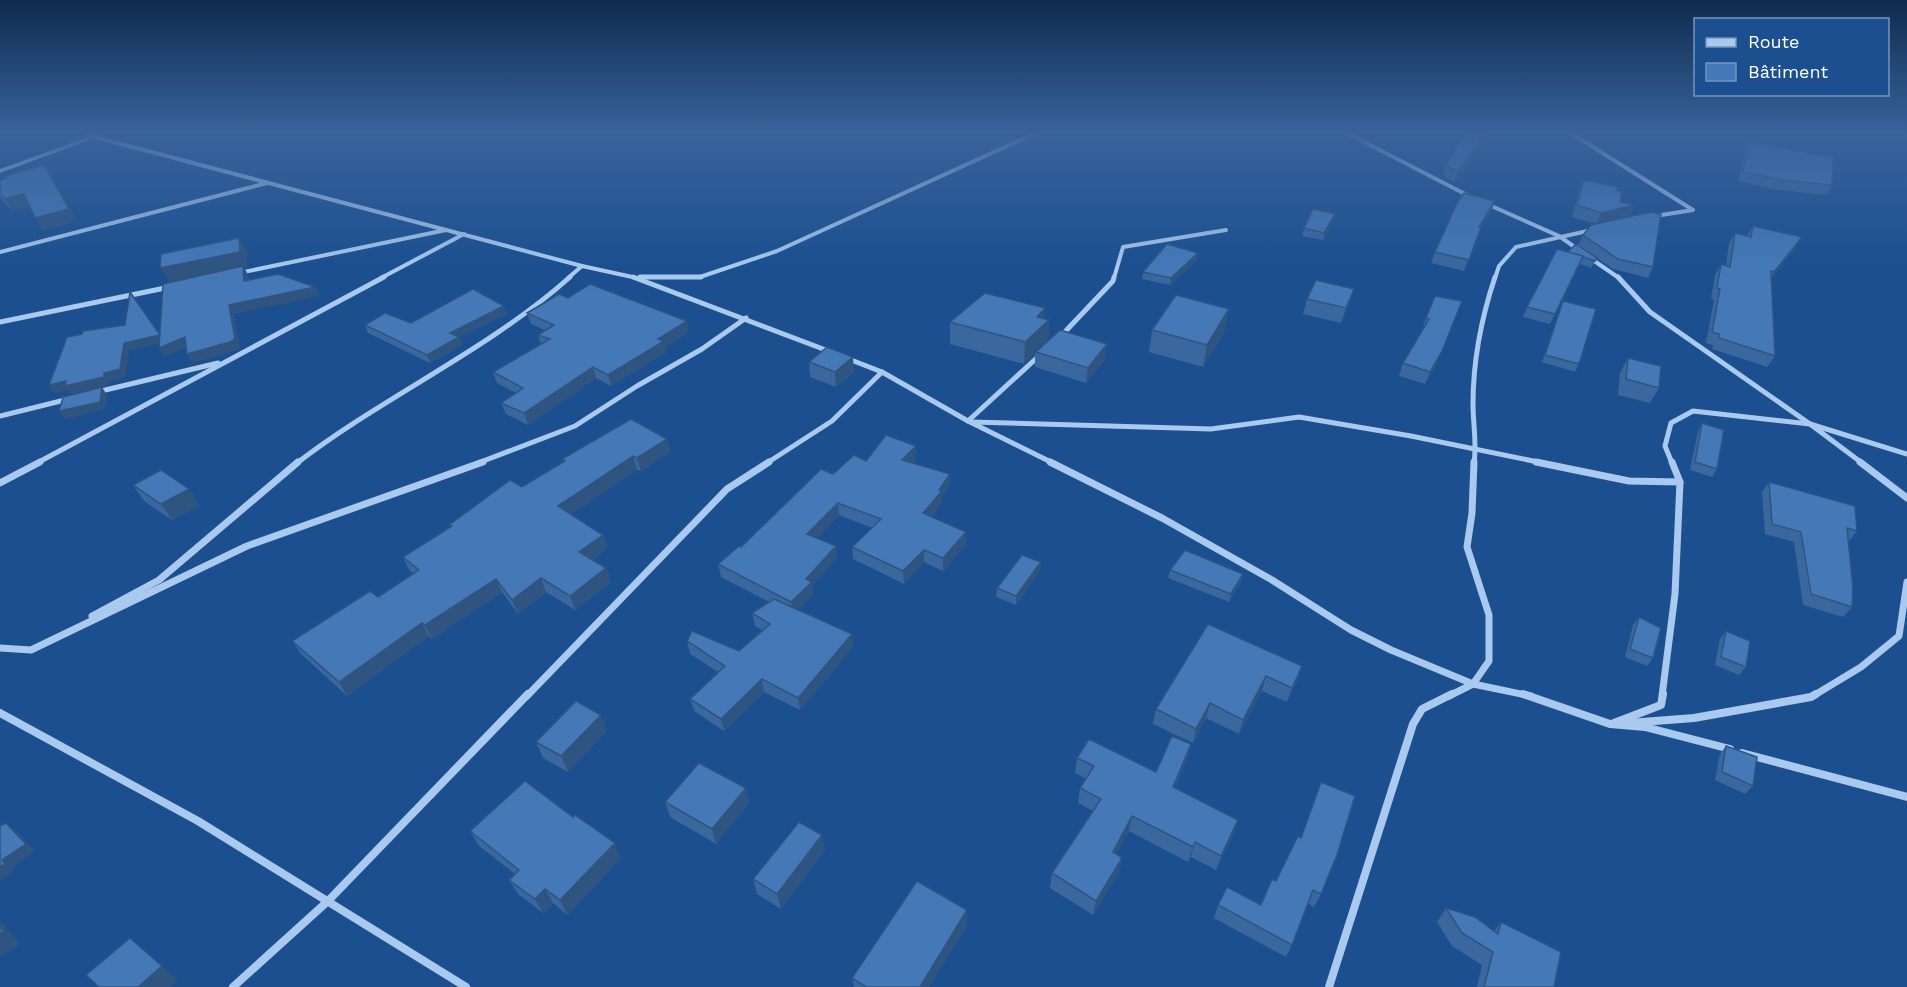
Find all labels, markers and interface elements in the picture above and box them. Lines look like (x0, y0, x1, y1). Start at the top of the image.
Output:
legend (1694, 18, 1889, 96)
text: Route (1748, 31, 1800, 52)
text: Bâtiment (1748, 61, 1828, 82)

